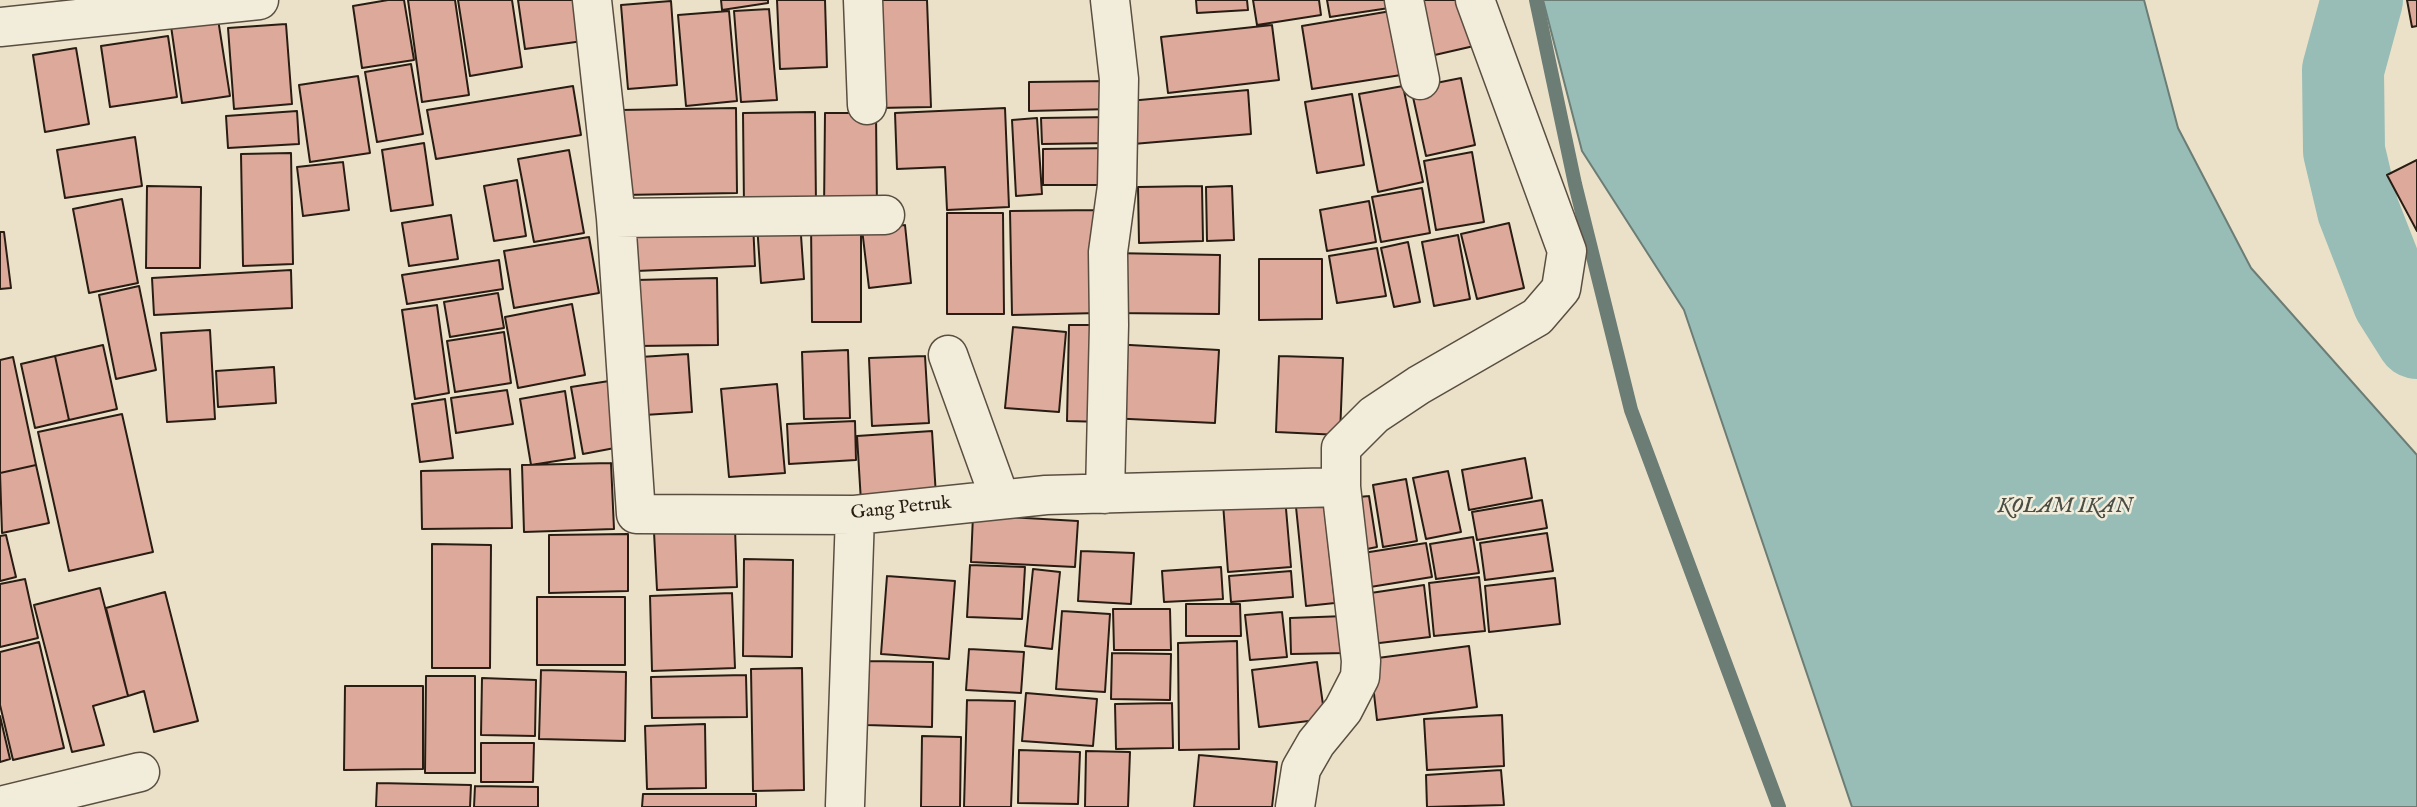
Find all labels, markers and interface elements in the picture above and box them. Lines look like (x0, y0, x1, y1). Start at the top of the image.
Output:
street label: Gang Petruk (850, 492, 952, 526)
water label: KOLAM IKAN (1998, 495, 2132, 521)

